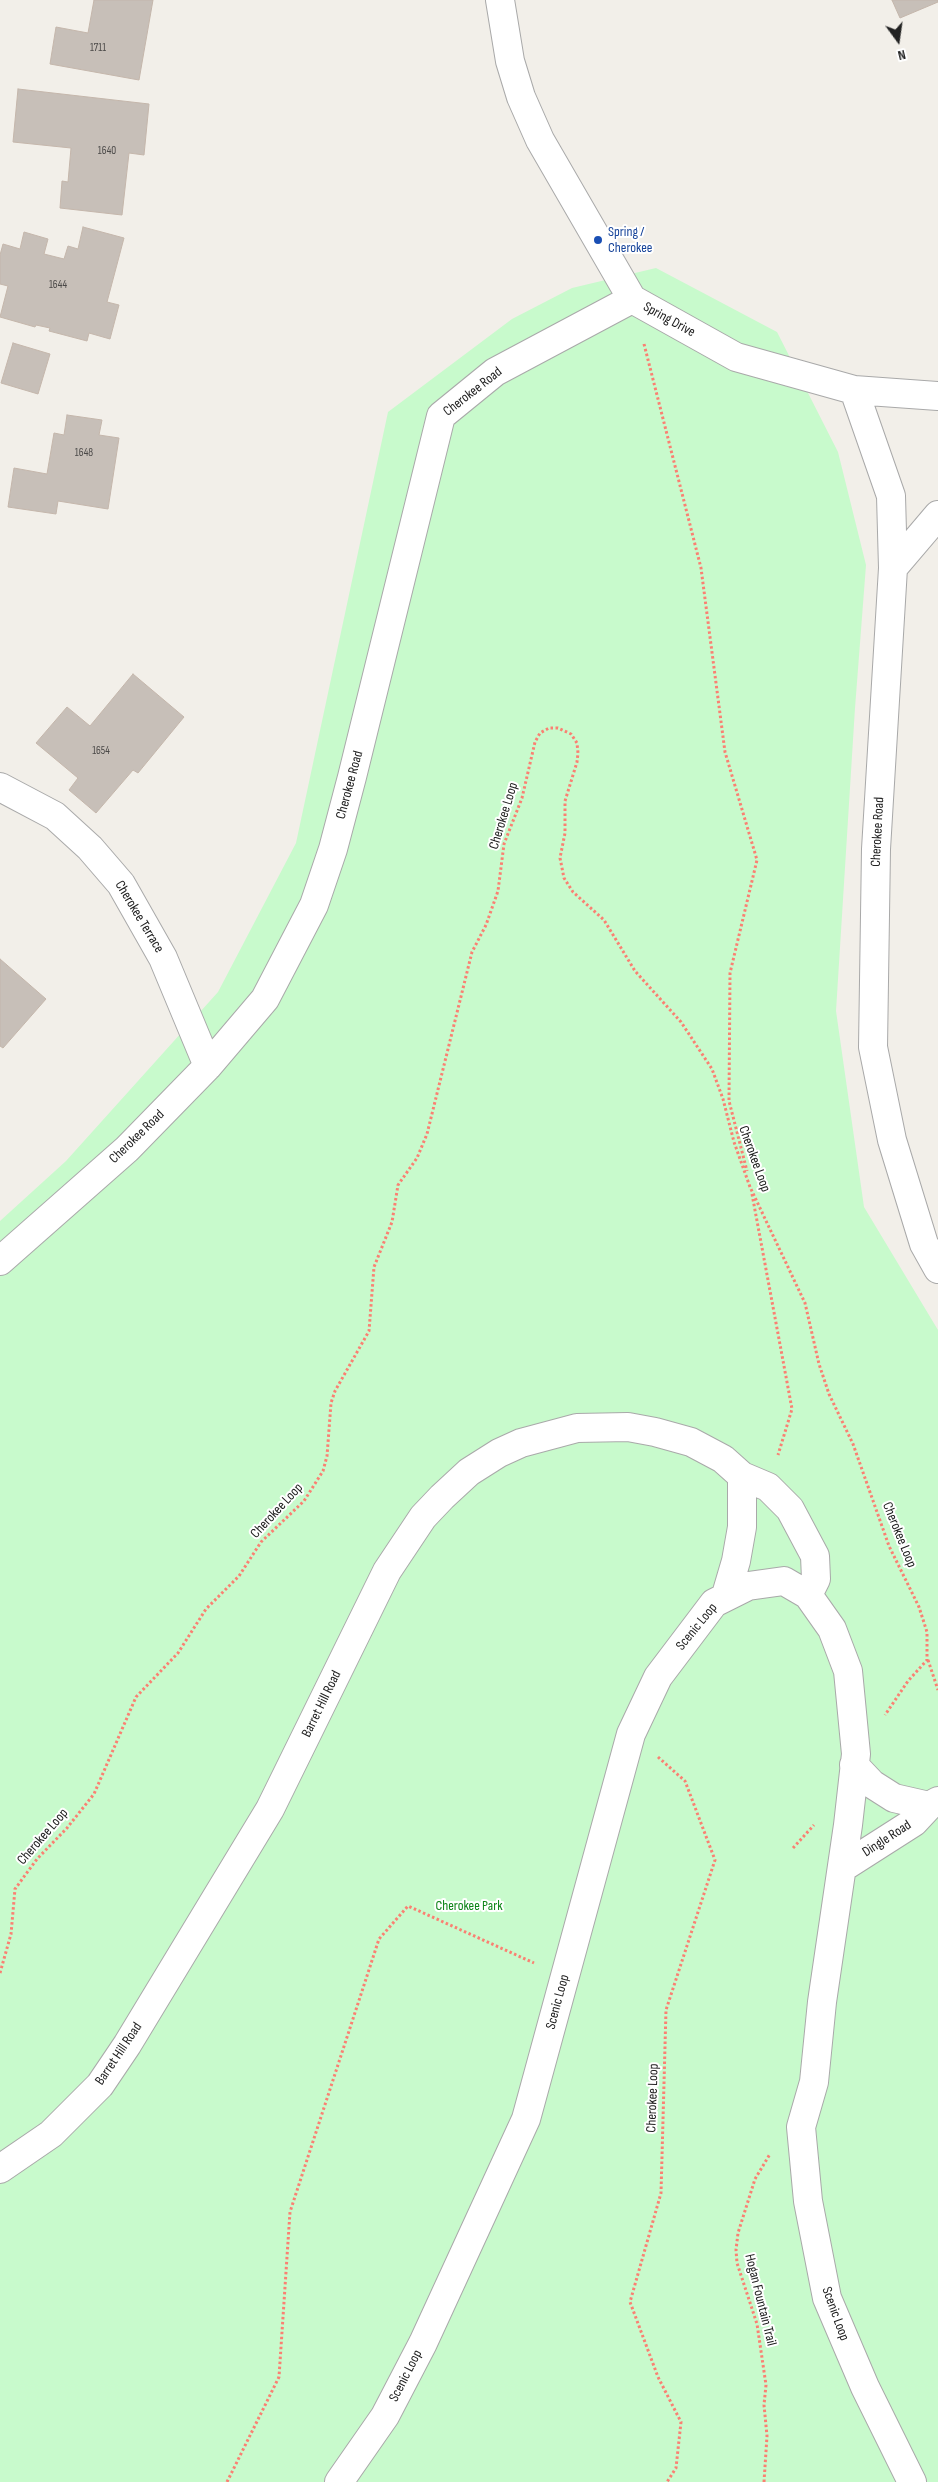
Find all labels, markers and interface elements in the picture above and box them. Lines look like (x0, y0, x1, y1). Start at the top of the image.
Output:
north arrow (873, 15, 923, 65)
house number: 1711 (90, 41, 106, 55)
text: N (896, 46, 907, 64)
house number: 1640 (98, 144, 116, 158)
place label: Spring / Cherokee (608, 224, 652, 256)
marker: Spring / Cherokee (592, 234, 604, 246)
house number: 1644 (49, 278, 67, 292)
street label: Spring Drive (640, 299, 698, 341)
street label: Cherokee Road (440, 364, 506, 420)
house number: 1648 (75, 446, 93, 460)
house number: 1654 (92, 744, 110, 758)
street label: Cherokee Road (333, 749, 367, 821)
street label: Cherokee Loop (486, 781, 522, 851)
street label: Cherokee Road (868, 797, 888, 867)
street label: Cherokee Terrace (111, 878, 167, 956)
street label: Cherokee Road (106, 1107, 168, 1167)
street label: Cherokee Loop (734, 1124, 774, 1194)
street label: Cherokee Loop (247, 1480, 307, 1542)
street label: Cherokee Loop (878, 1500, 920, 1570)
street label: Scenic Loop (673, 1600, 721, 1654)
street label: Barret Hill Road (299, 1668, 345, 1740)
street label: Cherokee Loop (14, 1805, 72, 1869)
street label: Dingle Road (859, 1817, 915, 1861)
park label: Cherokee Park (435, 1898, 503, 1914)
street label: Scenic Loop (543, 1973, 573, 2031)
street label: Barret Hill Road (92, 2019, 146, 2089)
street label: Cherokee Loop (643, 2063, 663, 2133)
street label: Hogan Fountain Trail (740, 2252, 780, 2348)
street label: Scenic Loop (818, 2285, 852, 2343)
street label: Scenic Loop (386, 2347, 426, 2405)

